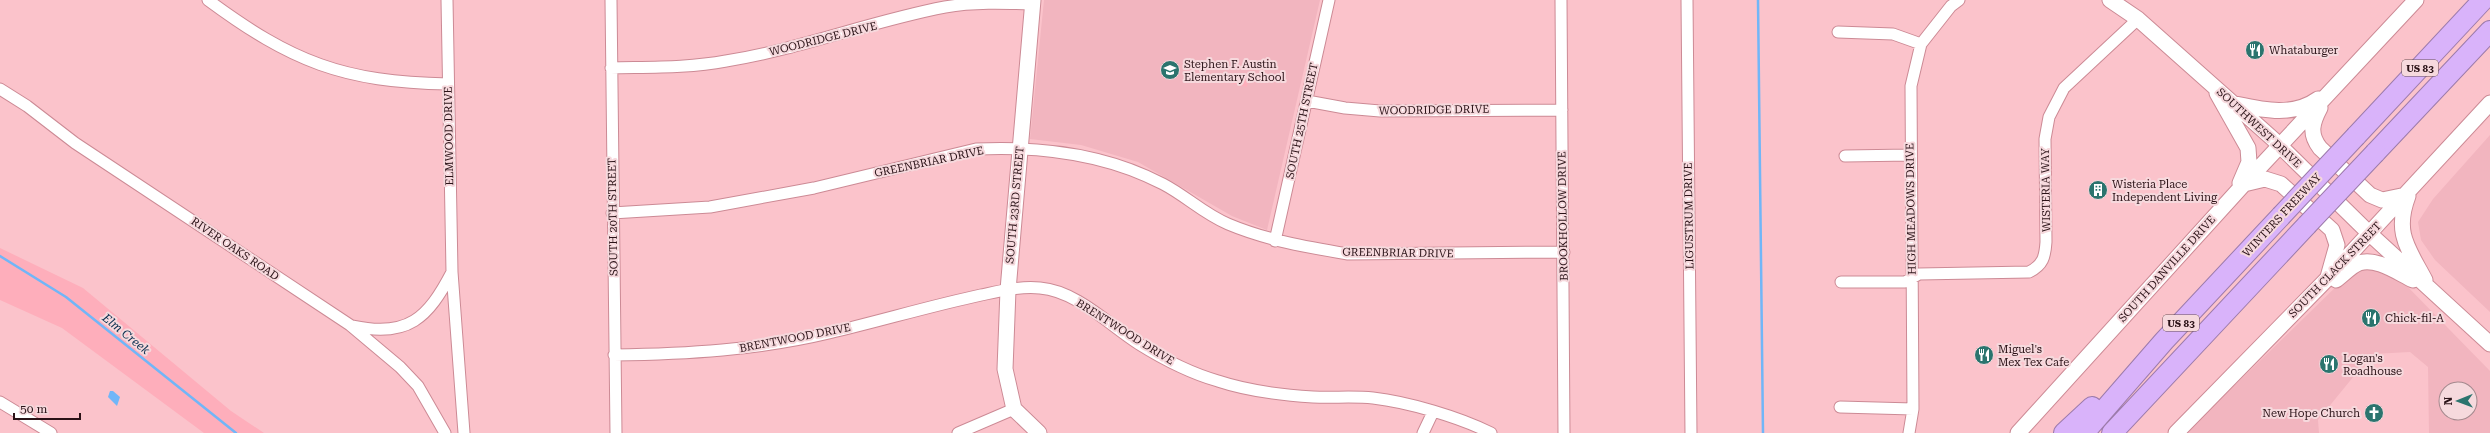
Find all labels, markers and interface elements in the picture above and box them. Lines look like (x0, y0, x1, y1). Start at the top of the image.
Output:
street label: WOODRIDGE DRIVE (768, 19, 878, 59)
restaurant icon: Whataburger (2244, 39, 2266, 61)
place label: Whataburger (2269, 44, 2339, 57)
place label: Stephen F. Austin Elementary School (1184, 58, 1285, 84)
school or university icon: Stephen F. Austin Elementary School (1159, 59, 1181, 81)
road number: US 83 (2402, 60, 2438, 76)
street label: SOUTH 25TH STREET (1283, 62, 1321, 180)
street label: SOUTHWEST DRIVE (2214, 85, 2304, 171)
street label: ELMWOOD DRIVE (442, 86, 456, 186)
street label: WOODRIDGE DRIVE (1379, 103, 1489, 117)
street label: HIGH MEADOWS DRIVE (1903, 143, 1919, 275)
street label: GREENBRIAR DRIVE (873, 144, 985, 180)
street label: SOUTH 23RD STREET (1003, 146, 1027, 264)
street label: WISTERIA WAY (2039, 147, 2053, 232)
street label: BROOKHOLLOW DRIVE (1555, 151, 1571, 281)
street label: SOUTH 20TH STREET (605, 158, 621, 276)
street label: LIGUSTRUM DRIVE (1682, 162, 1696, 270)
street label: WINTERS FREEWAY (2240, 170, 2324, 259)
place label: Wisteria Place Independent Living (2112, 178, 2218, 204)
building icon: Wisteria Place Independent Living (2087, 179, 2109, 201)
street label: SOUTH DANVILLE DRIVE (2116, 213, 2218, 325)
street label: RIVER OAKS ROAD (189, 215, 281, 283)
street label: SOUTH CLACK STREET (2286, 220, 2384, 320)
street label: GREENBRIAR DRIVE (1342, 246, 1454, 260)
street label: BRENTWOOD DRIVE (1074, 297, 1176, 367)
restaurant icon: Chick-fil-A (2360, 307, 2382, 329)
water label: Elm Creek (99, 310, 153, 358)
place label: Chick-fil-A (2385, 312, 2444, 325)
road number: US 83 (2163, 315, 2199, 331)
street label: BRENTWOOD DRIVE (738, 321, 852, 355)
place label: Miguel's Mex Tex Cafe (1998, 343, 2069, 369)
restaurant icon: Miguel's Mex Tex Cafe (1973, 344, 1995, 366)
place label: Logan's Roadhouse (2343, 352, 2402, 378)
restaurant icon: Logan's Roadhouse (2318, 353, 2340, 375)
north arrow (2438, 381, 2478, 421)
scale bar (14, 395, 80, 421)
text: N (2442, 396, 2455, 406)
text: 50 m (20, 402, 47, 416)
church icon: New Hope Church (2363, 402, 2385, 424)
place label: New Hope Church (2262, 407, 2360, 420)

